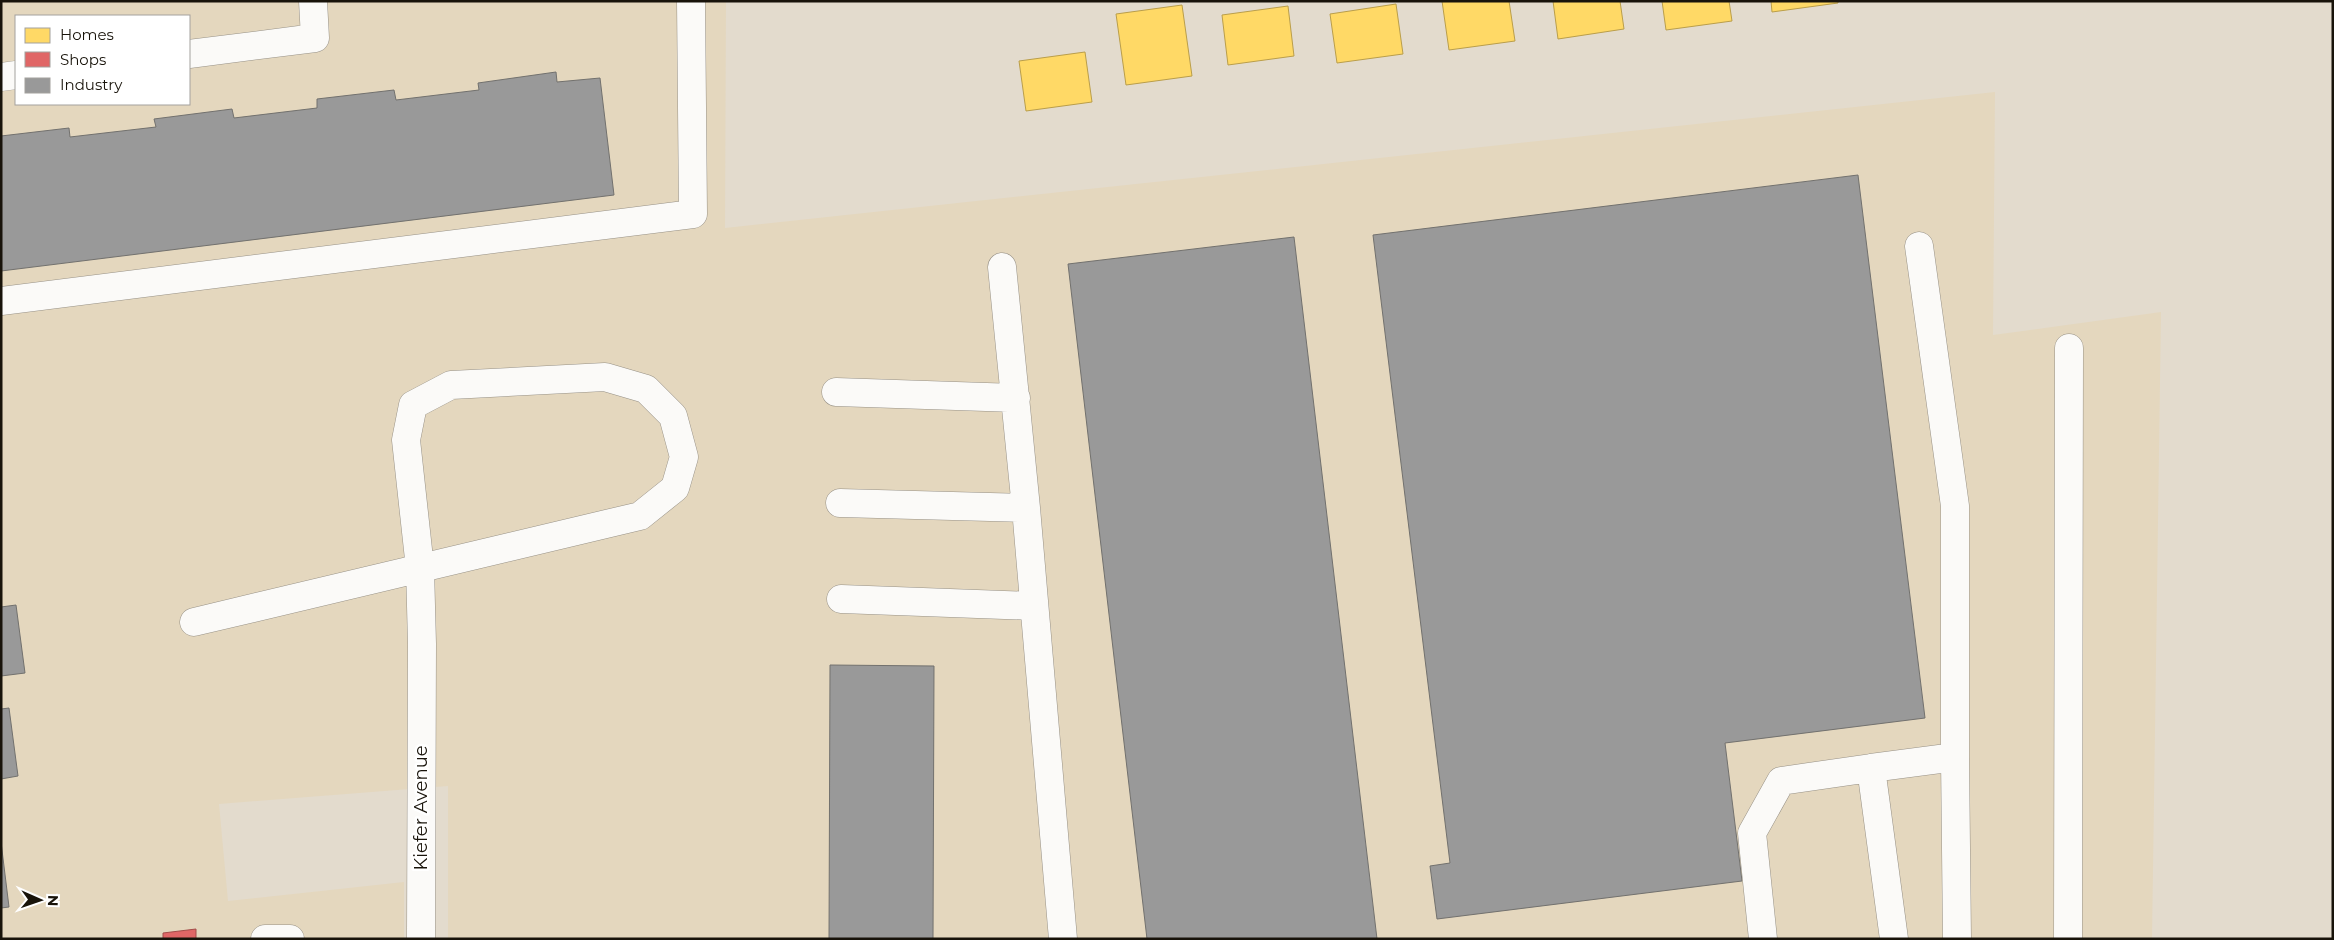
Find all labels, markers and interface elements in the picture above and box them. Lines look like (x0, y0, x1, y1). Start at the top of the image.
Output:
legend (15, 15, 190, 105)
text: Homes (60, 25, 114, 44)
text: Shops (60, 50, 106, 69)
text: Industry (60, 75, 123, 94)
street label: Kiefer Avenue (410, 745, 432, 871)
north arrow (15, 875, 65, 925)
text: N (44, 894, 62, 906)

